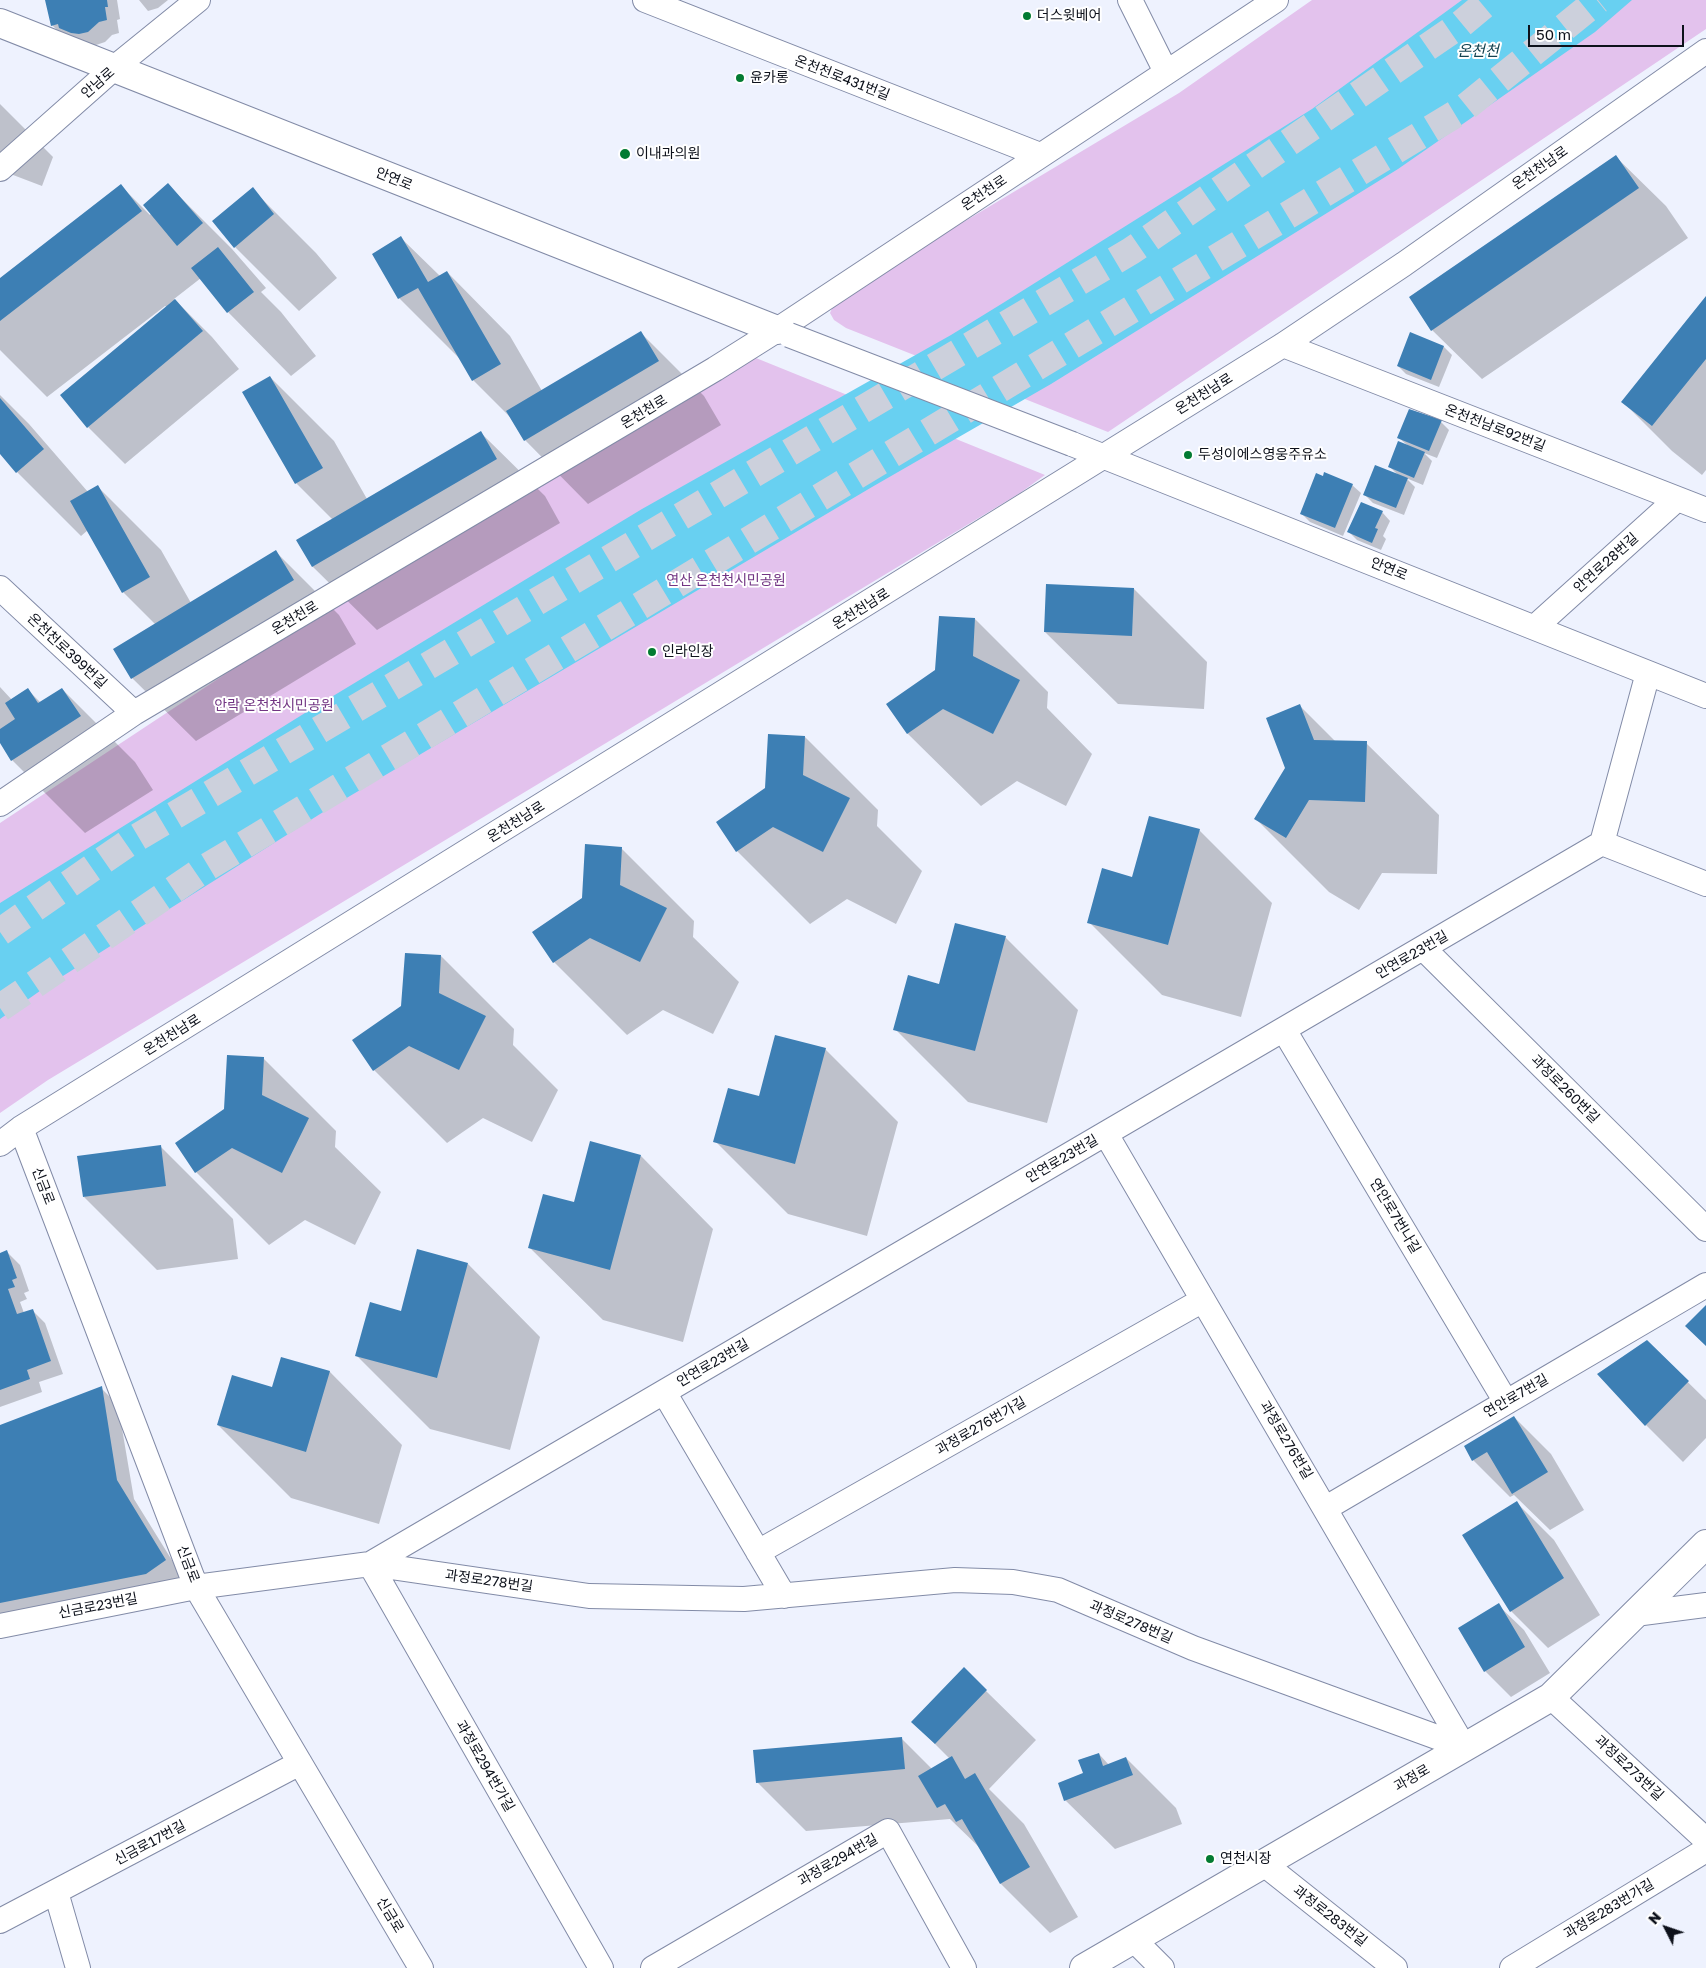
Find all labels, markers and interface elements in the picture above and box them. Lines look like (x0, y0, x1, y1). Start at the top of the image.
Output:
place label: 더스윗베어 (1037, 8, 1101, 24)
marker: 더스윗베어 (1021, 10, 1033, 22)
scale bar (1531, 15, 1687, 47)
text: 50 m (1536, 25, 1571, 43)
water label: 온천천 (1457, 42, 1499, 60)
street label: 온천천로431번길 (792, 52, 892, 104)
street label: 안남로 (78, 64, 118, 102)
place label: 윤카롱 (750, 70, 789, 86)
marker: 윤카롱 (734, 72, 746, 84)
street label: 온천천남로 (1509, 143, 1571, 193)
place label: 이내과의원 (636, 146, 700, 162)
marker: 이내과의원 (618, 147, 632, 161)
street label: 안연로 (373, 164, 415, 194)
street label: 온천천로 (958, 172, 1010, 214)
street label: 온천천남로 (1172, 370, 1236, 418)
street label: 온천천로 (618, 392, 670, 432)
street label: 온천천남로92번길 (1442, 401, 1548, 455)
place label: 두성이에스영웅주유소 (1198, 447, 1327, 463)
marker: 두성이에스영웅주유소 (1182, 449, 1194, 461)
street label: 안연로28번길 (1570, 530, 1642, 596)
street label: 안연로 (1368, 554, 1410, 584)
park label: 연산 온천천시민공원 (666, 573, 786, 589)
street label: 온천천남로 (829, 585, 893, 633)
street label: 온천천로 (269, 598, 321, 638)
street label: 온천천로399번길 (24, 610, 110, 692)
place label: 인라인장 (662, 644, 714, 660)
marker: 인라인장 (646, 646, 658, 658)
park label: 안락 온천천시민공원 (214, 698, 334, 714)
street label: 온천천남로 (484, 798, 548, 846)
street label: 안연로23번길 (1373, 928, 1451, 982)
street label: 온천천남로 (140, 1011, 204, 1059)
street label: 과정로260번길 (1527, 1051, 1603, 1127)
street label: 안연로23번길 (1023, 1132, 1101, 1186)
street label: 신금로 (28, 1165, 58, 1207)
street label: 연안로7번나길 (1366, 1175, 1424, 1257)
street label: 안연로23번길 (674, 1336, 752, 1390)
street label: 연안로7번길 (1481, 1371, 1551, 1421)
street label: 과정로276번가길 (933, 1393, 1029, 1459)
street label: 과정로276번길 (1256, 1398, 1316, 1482)
street label: 신금로 (173, 1543, 203, 1585)
street label: 과정로278번길 (444, 1567, 534, 1595)
street label: 신금로23번길 (57, 1590, 139, 1622)
street label: 과정로278번길 (1087, 1597, 1175, 1647)
street label: 과정로294번가길 (452, 1717, 518, 1815)
street label: 과정로273번길 (1591, 1732, 1667, 1804)
street label: 과정로 (1391, 1761, 1433, 1795)
street label: 신금로17번길 (111, 1817, 189, 1869)
street label: 과정로294번길 (795, 1830, 881, 1890)
place label: 연천시장 (1220, 1851, 1272, 1867)
marker: 연천시장 (1204, 1853, 1216, 1865)
street label: 과정로283번가길 (1561, 1875, 1657, 1943)
street label: 과정로283번길 (1290, 1882, 1370, 1950)
street label: 신금로 (373, 1894, 407, 1936)
north arrow (1641, 1903, 1691, 1953)
text: N (1644, 1908, 1664, 1927)

